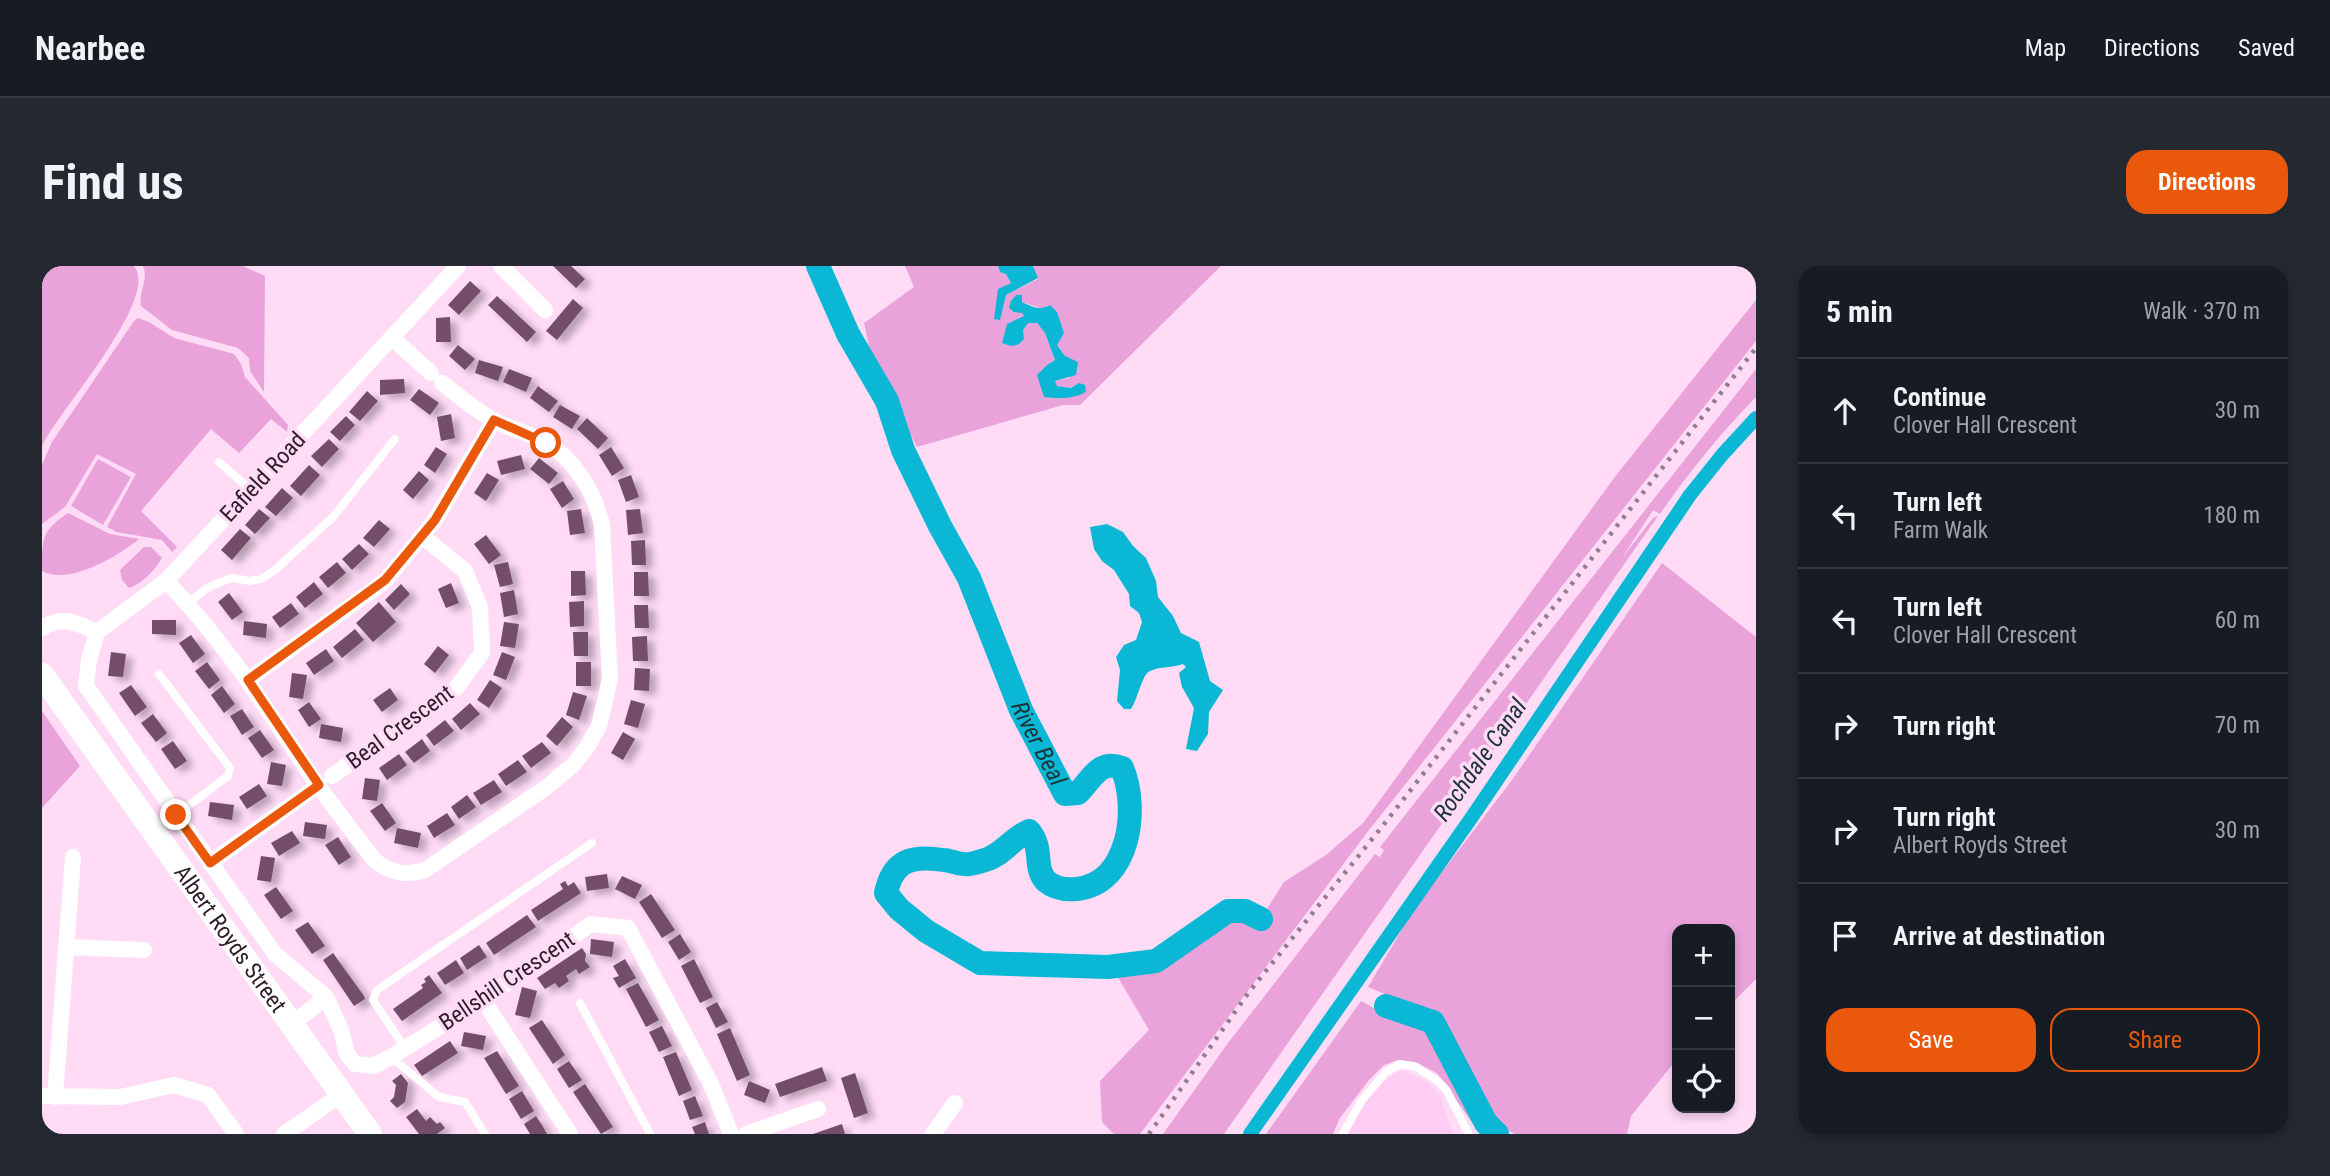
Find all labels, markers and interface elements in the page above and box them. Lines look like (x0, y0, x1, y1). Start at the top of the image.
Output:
text: Nearbee (35, 29, 145, 68)
text: Map (2025, 34, 2066, 62)
text: Directions (2104, 34, 2200, 62)
text: Saved (2238, 34, 2295, 62)
button: Directions (2126, 150, 2288, 214)
text: Find us (42, 154, 184, 211)
text: 5 min (1826, 294, 1893, 329)
text: Walk · 370 m (2143, 298, 2260, 325)
text: Continue (1893, 382, 1986, 412)
icon: ahead (1826, 392, 1864, 430)
text: 30 m (2215, 397, 2260, 424)
text: Clover Hall Crescent (1893, 412, 2077, 439)
street label: Eafield Road (215, 427, 311, 527)
route start (530, 427, 561, 458)
text: Turn left (1893, 487, 1982, 517)
icon: left (1826, 497, 1864, 535)
text: 180 m (2203, 502, 2260, 529)
text: Farm Walk (1893, 517, 1988, 544)
text: Turn left (1893, 592, 1982, 622)
icon: left (1826, 602, 1864, 640)
text: 60 m (2215, 607, 2260, 634)
text: Clover Hall Crescent (1893, 622, 2077, 649)
street label: Beal Crescent (341, 679, 459, 775)
water label: Rochdale Canal (1428, 693, 1533, 826)
water label: River Beal (1005, 698, 1072, 791)
icon: right (1826, 707, 1864, 745)
text: Turn right (1893, 711, 1995, 741)
text: 70 m (2215, 712, 2260, 739)
route end (160, 799, 191, 830)
text: Turn right (1893, 802, 1995, 832)
icon: right (1826, 812, 1864, 850)
text: 30 m (2215, 817, 2260, 844)
text: Albert Royds Street (1893, 832, 2067, 859)
street label: Albert Royds Street (169, 860, 292, 1017)
icon: arrive (1826, 917, 1864, 955)
text: Arrive at destination (1893, 921, 2105, 951)
map controls (1672, 924, 1735, 1113)
button: + (1672, 924, 1735, 987)
street label: Bellshill Crescent (434, 926, 580, 1036)
button: − (1672, 987, 1735, 1050)
button: Save (1826, 1008, 2036, 1072)
button: Share (2050, 1008, 2260, 1072)
button: locate (1672, 1050, 1735, 1113)

